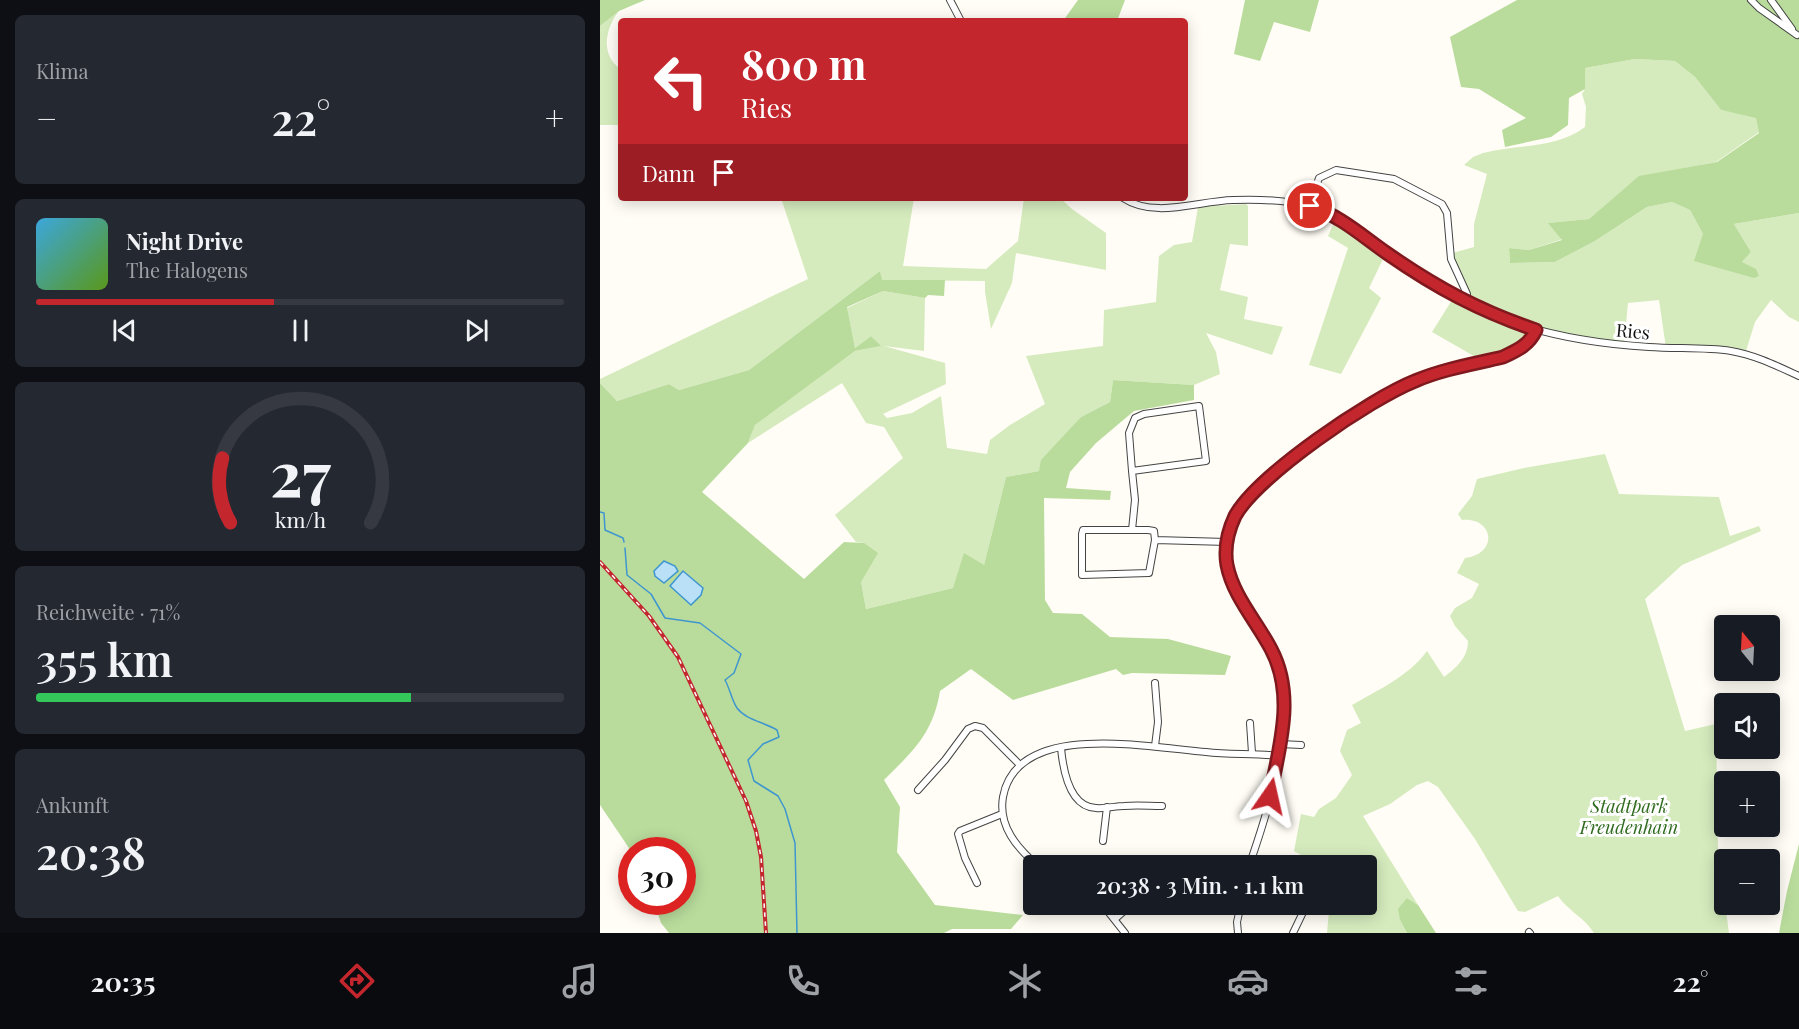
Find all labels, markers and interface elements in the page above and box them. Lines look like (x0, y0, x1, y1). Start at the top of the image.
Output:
text: 800 m (741, 35, 867, 91)
icon: left (642, 42, 720, 120)
text: Klima (36, 57, 88, 84)
text: 22° (271, 87, 331, 147)
text: Ries (741, 89, 792, 125)
text: − (36, 95, 57, 139)
text: + (545, 95, 564, 139)
icon: arrive (707, 156, 740, 189)
text: Dann (642, 158, 695, 188)
pin (1284, 180, 1335, 231)
icon: arrive (1293, 189, 1326, 222)
text: Night Drive (126, 226, 243, 256)
text: The Halogens (126, 256, 248, 283)
icon: previous (108, 314, 141, 347)
icon: pause (284, 314, 317, 347)
icon: next (460, 314, 493, 347)
street label: Ries (1615, 318, 1651, 344)
text: 27 (269, 430, 331, 514)
text: km/h (274, 506, 326, 534)
text: Reichweite · 71% (36, 598, 180, 625)
north arrow (1714, 615, 1780, 681)
map controls (1714, 615, 1780, 915)
text: 355 km (36, 628, 173, 688)
button: sound (1714, 693, 1780, 759)
position arrow (1238, 764, 1302, 828)
button: + (1714, 771, 1780, 837)
text: Ankunft (36, 791, 109, 818)
park label: Stadtpark Freudenhain (1579, 794, 1678, 839)
text: 20:38 (36, 821, 146, 881)
speed limit sign: 30 (618, 837, 696, 915)
button: − (1714, 849, 1780, 915)
text: 20:38 · 3 Min. · 1.1 km (1096, 870, 1304, 900)
icon: directions (336, 960, 378, 1002)
icon: music (559, 960, 601, 1002)
icon: phone (782, 960, 824, 1002)
icon: climate (1004, 960, 1046, 1002)
icon: car (1227, 960, 1269, 1002)
icon: filters (1450, 960, 1492, 1002)
text: 20:35 (90, 963, 155, 999)
text: 22° (1673, 963, 1709, 999)

